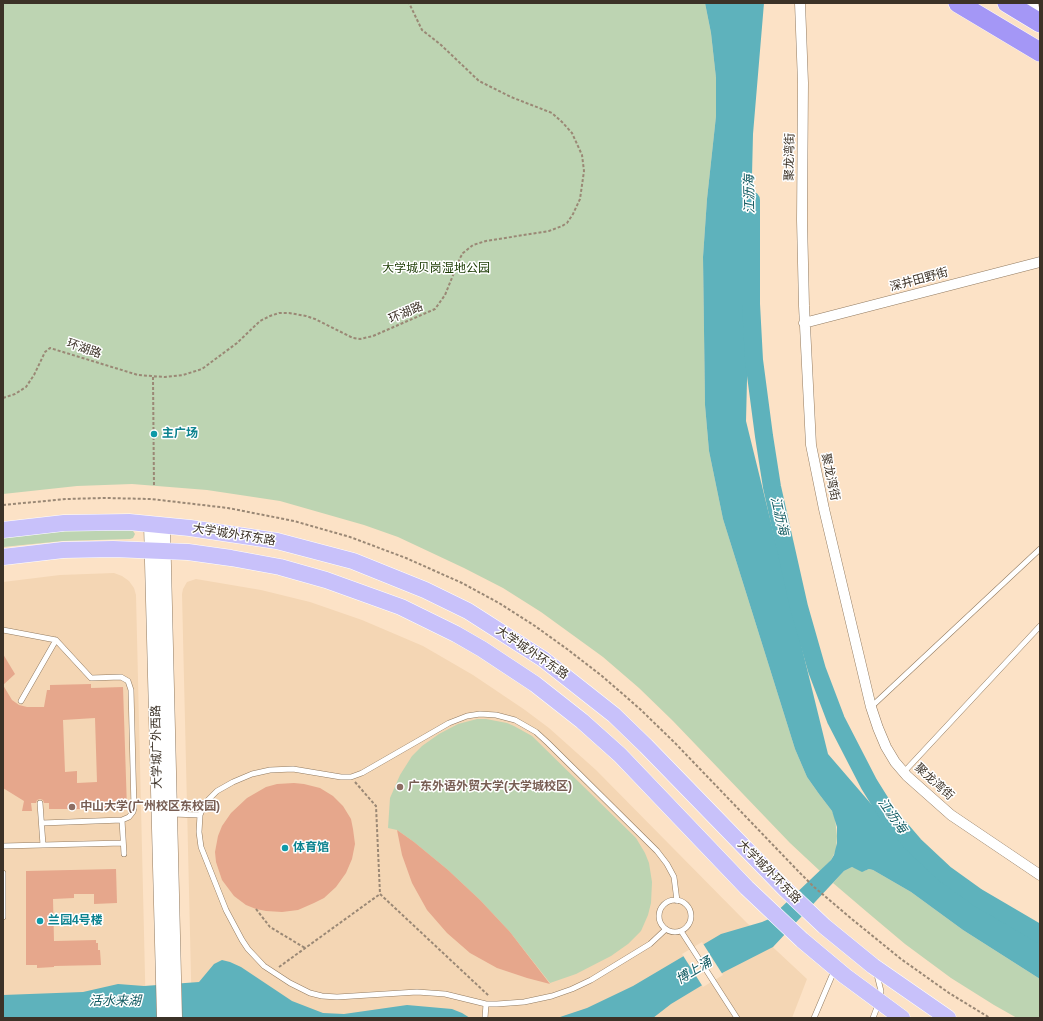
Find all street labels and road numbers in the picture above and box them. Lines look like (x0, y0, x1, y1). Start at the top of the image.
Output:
street label: 聚龙湾街 (782, 133, 798, 181)
street label: 深井田野街 (888, 265, 950, 295)
street label: 环湖路 (387, 299, 425, 327)
street label: 环湖路 (65, 336, 103, 362)
street label: 聚龙湾街 (818, 452, 842, 502)
street label: 大学城外环东路 (191, 521, 277, 549)
street label: 大学城外环东路 (493, 624, 571, 682)
street label: 大学城广外西路 (149, 705, 165, 789)
street label: 聚龙湾街 (911, 761, 957, 803)
street label: 大学城外环东路 (734, 837, 804, 907)

